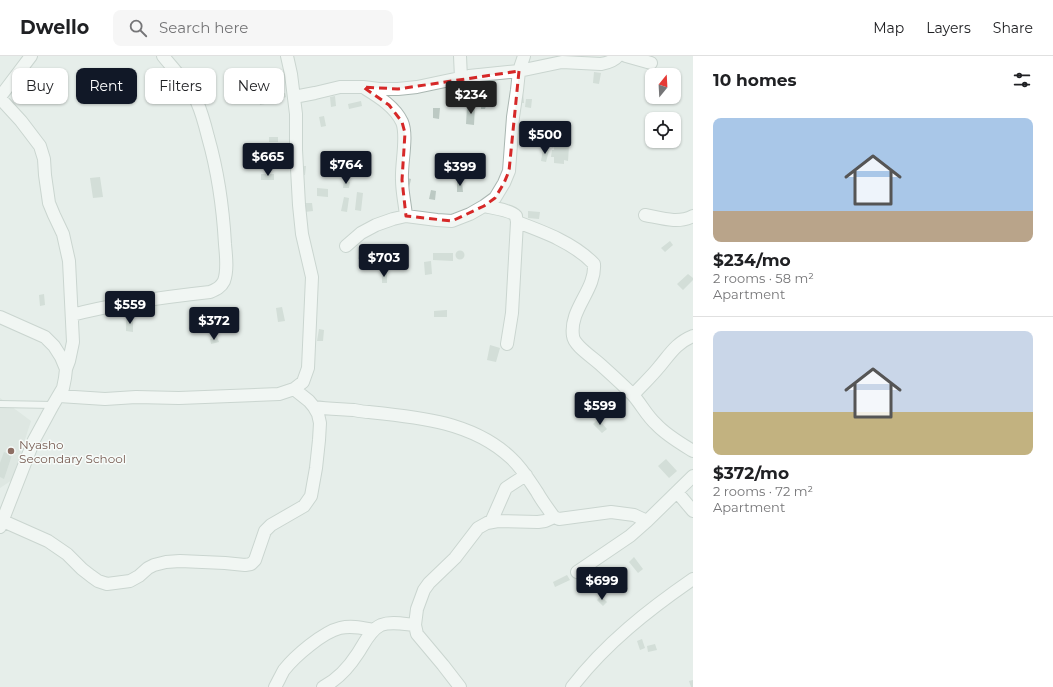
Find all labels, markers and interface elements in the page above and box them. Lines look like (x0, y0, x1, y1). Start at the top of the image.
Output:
search box (113, 10, 393, 46)
text: Dwello (20, 16, 89, 39)
icon: search (127, 17, 149, 39)
text: Search here (159, 18, 248, 37)
text: Map (873, 19, 904, 37)
text: Layers (926, 19, 971, 37)
text: Share (993, 19, 1033, 37)
chip: Buy (12, 68, 68, 104)
chip: Rent (76, 68, 137, 104)
chip: Filters (145, 68, 216, 104)
chip: New (224, 68, 284, 104)
north arrow (645, 68, 681, 104)
map controls (645, 68, 681, 148)
icon: filters (1011, 69, 1033, 91)
text: 10 homes (713, 70, 797, 90)
pin: $234 (447, 81, 495, 115)
text: $234 (455, 86, 487, 102)
button: locate (645, 112, 681, 148)
pin: $500 (521, 121, 569, 155)
text: $500 (528, 126, 562, 142)
pin: $665 (244, 143, 292, 177)
icon: home (837, 144, 909, 216)
text: $665 (252, 148, 284, 164)
pin: $764 (322, 151, 370, 185)
pin: $399 (436, 153, 484, 187)
text: $764 (329, 156, 363, 172)
text: $399 (444, 158, 476, 174)
pin: $703 (360, 244, 408, 278)
text: $703 (368, 249, 400, 265)
text: $234/mo (713, 250, 791, 270)
text: 2 rooms · 58 m² (713, 270, 814, 286)
text: Apartment (713, 286, 785, 302)
pin: $559 (106, 291, 154, 325)
text: $559 (114, 296, 146, 312)
pin: $372 (190, 307, 238, 341)
text: $372 (198, 312, 230, 328)
icon: home (837, 357, 909, 429)
pin: $599 (576, 392, 624, 426)
text: $599 (584, 397, 616, 413)
place label: Nyasho Secondary School (19, 437, 126, 466)
marker: Nyasho Secondary School (6, 446, 16, 456)
text: $372/mo (713, 463, 789, 483)
text: 2 rooms · 72 m² (713, 483, 813, 499)
text: Apartment (713, 499, 785, 515)
pin: $699 (578, 567, 626, 601)
text: $699 (585, 572, 619, 588)

